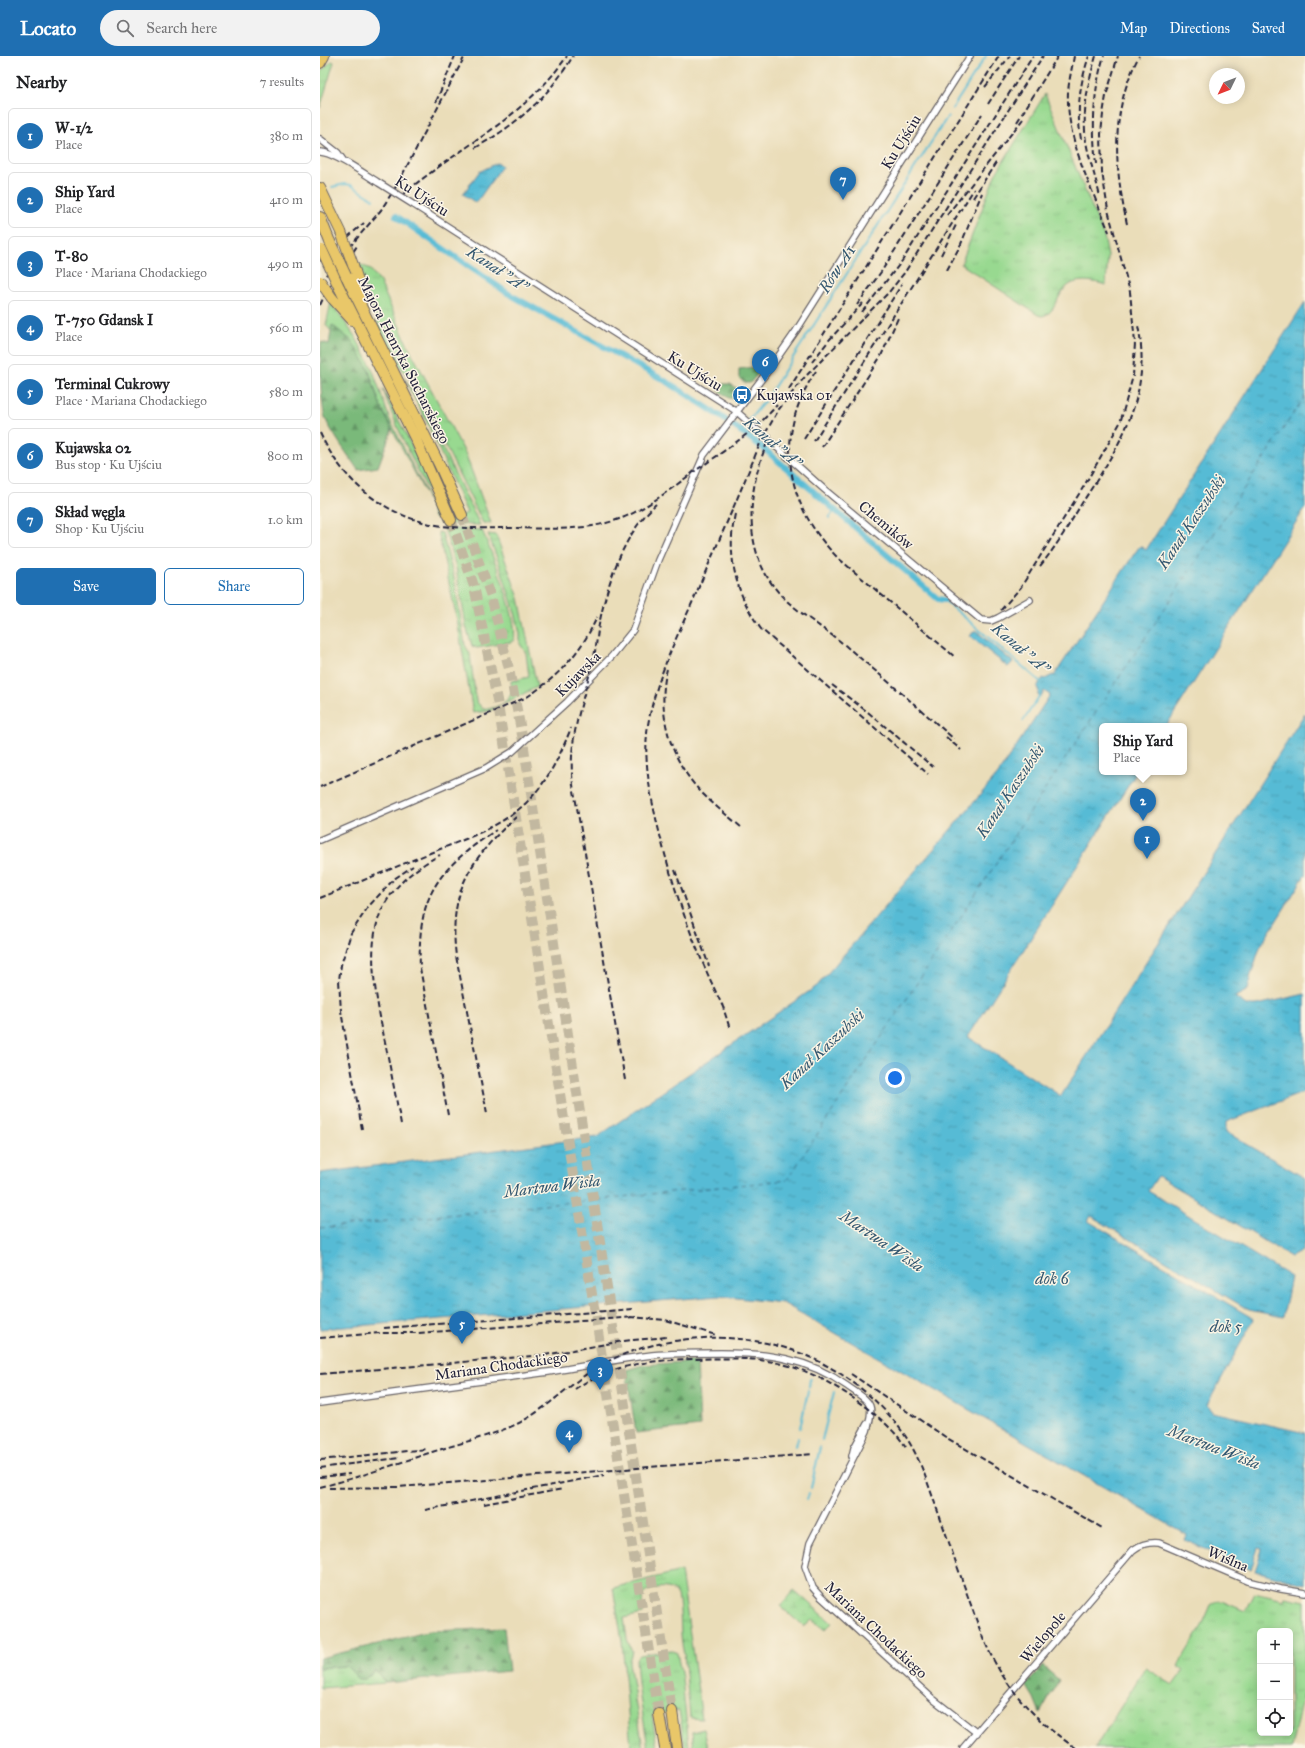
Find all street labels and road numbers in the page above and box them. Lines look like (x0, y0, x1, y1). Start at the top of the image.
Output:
street label: Ku Ujściu (877, 111, 925, 173)
street label: Ku Ujściu (392, 172, 452, 220)
street label: Majora Henryka Sucharskiego (354, 273, 454, 447)
street label: Ku Ujściu (664, 347, 726, 395)
street label: Chemików (855, 497, 917, 553)
street label: Kujawska (552, 647, 605, 700)
street label: Mariana Chodackiego (433, 1348, 569, 1384)
street label: Wiślna (1205, 1542, 1252, 1576)
street label: Mariana Chodackiego (821, 1578, 931, 1682)
street label: Wielopole (1016, 1608, 1070, 1666)

